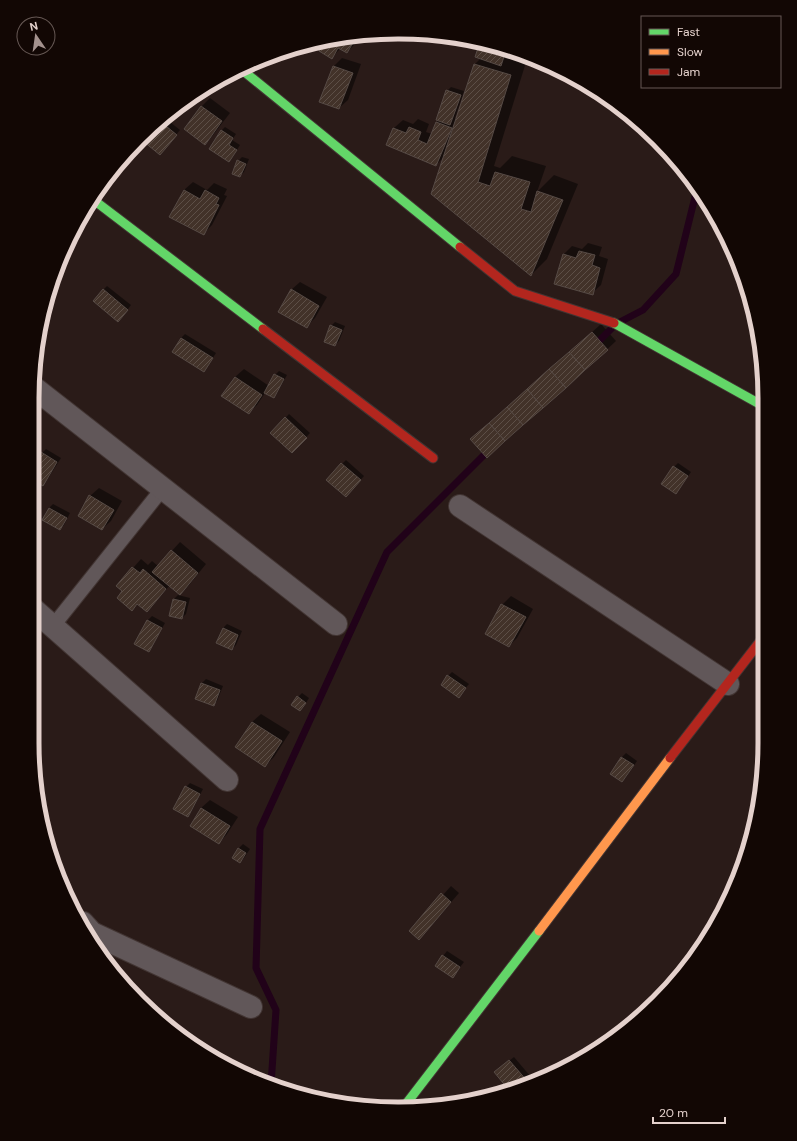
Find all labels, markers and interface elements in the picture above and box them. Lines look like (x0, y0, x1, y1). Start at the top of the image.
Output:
north arrow (16, 16, 56, 56)
legend (641, 16, 781, 88)
text: N (28, 19, 39, 34)
text: Fast (677, 24, 700, 40)
text: Slow (677, 44, 703, 60)
text: Jam (677, 64, 700, 80)
scale bar (653, 1099, 725, 1125)
text: 20 m (659, 1105, 688, 1121)

